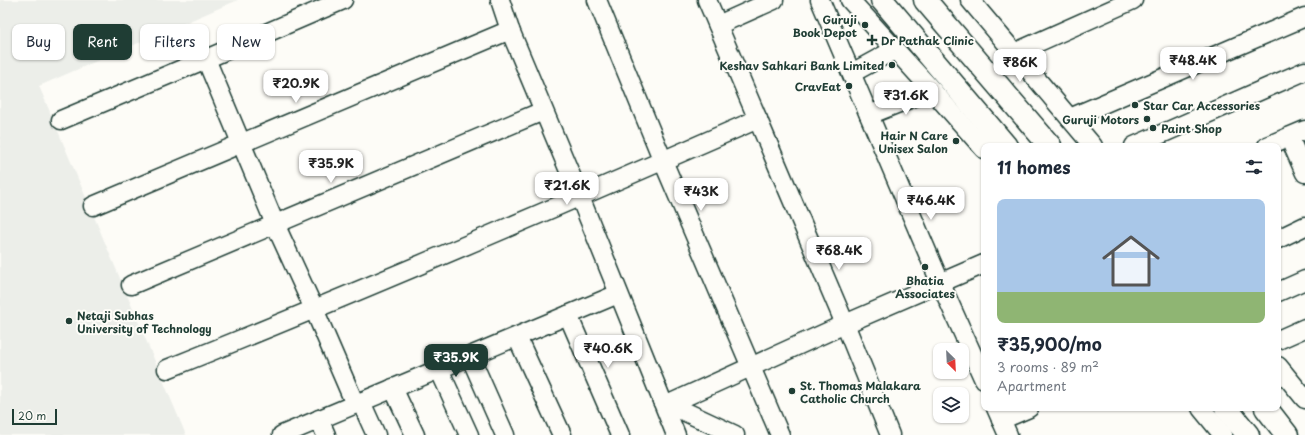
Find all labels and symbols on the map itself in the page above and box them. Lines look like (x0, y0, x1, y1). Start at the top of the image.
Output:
place label: Guruji Book Depot (792, 11, 858, 41)
marker: Guruji Book Depot (860, 20, 870, 30)
place label: Dr Pathak Clinic (881, 32, 974, 49)
marker: Dr Pathak Clinic (866, 34, 878, 46)
pin: ₹48.4K (1160, 47, 1226, 81)
pin: ₹86K (996, 49, 1044, 83)
place label: Keshav Sahkari Bank Limited (719, 57, 884, 74)
marker: Keshav Sahkari Bank Limited (887, 60, 897, 70)
pin: ₹20.9K (263, 70, 329, 104)
place label: CravEat (795, 78, 842, 95)
marker: CravEat (844, 81, 854, 91)
pin: ₹31.6K (873, 82, 939, 116)
place label: Star Car Accessories (1143, 97, 1260, 114)
marker: Star Car Accessories (1130, 100, 1140, 110)
place label: Guruji Motors (1062, 111, 1139, 128)
marker: Guruji Motors (1142, 114, 1152, 124)
place label: Paint Shop (1161, 120, 1222, 137)
marker: Paint Shop (1148, 123, 1158, 133)
place label: Hair N Care Unisex Salon (878, 127, 948, 157)
marker: Hair N Care Unisex Salon (951, 136, 961, 146)
pin: ₹35.9K (298, 150, 364, 184)
pin: ₹21.6K (534, 172, 600, 206)
pin: ₹43K (677, 178, 725, 212)
pin: ₹46.4K (898, 187, 964, 221)
pin: ₹68.4K (806, 237, 872, 271)
marker: Bhatia Associates (920, 262, 930, 272)
place label: Bhatia Associates (895, 272, 955, 302)
place label: Netaji Subhas University of Technology (77, 307, 212, 337)
marker: Netaji Subhas University of Technology (64, 316, 74, 326)
pin: ₹40.6K (575, 335, 641, 369)
north arrow (933, 343, 969, 379)
pin: ₹35.9K (423, 344, 489, 378)
place label: St. Thomas Malakara Catholic Church (800, 377, 921, 407)
marker: St. Thomas Malakara Catholic Church (787, 386, 797, 396)
scale bar (12, 407, 57, 426)

